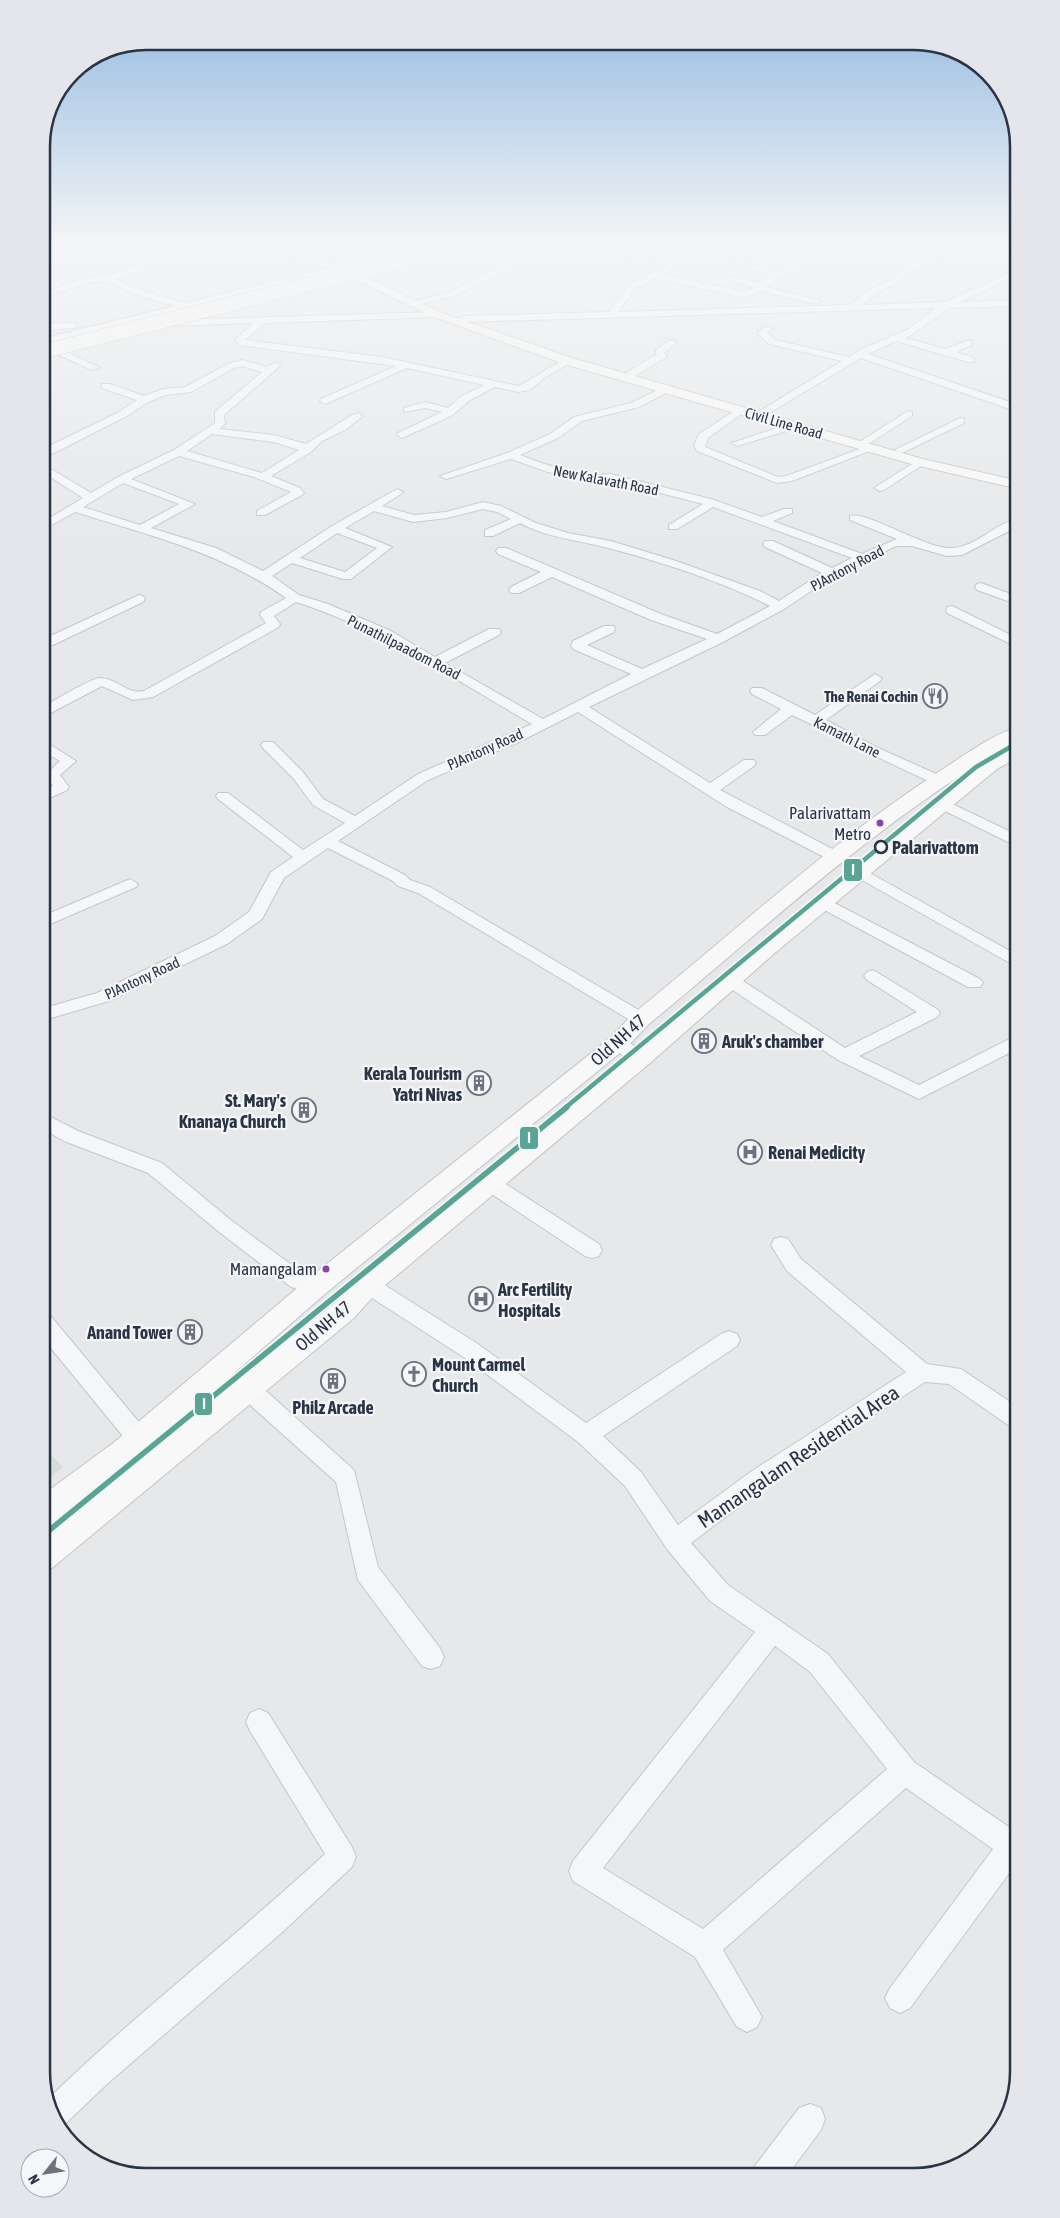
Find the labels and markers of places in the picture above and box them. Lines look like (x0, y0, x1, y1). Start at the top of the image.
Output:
restaurant icon: The Renai Cochin (922, 683, 948, 709)
place label: The Renai Cochin (824, 688, 918, 705)
place label: Palarivattam Metro (789, 803, 871, 844)
marker: Palarivattam Metro (875, 818, 885, 828)
place label: Palarivattom (892, 837, 979, 858)
marker: Palarivattom (874, 840, 888, 854)
building icon: Aruk's chamber (691, 1028, 717, 1054)
place label: Aruk's chamber (721, 1031, 824, 1052)
place label: Kerala Tourism Yatri Nivas (364, 1063, 463, 1105)
building icon: Kerala Tourism Yatri Nivas (466, 1070, 492, 1096)
place label: St. Mary's Knanaya Church (179, 1090, 287, 1132)
building icon: St. Mary's Knanaya Church (291, 1097, 317, 1123)
hospital icon: Renai Medicity (737, 1139, 763, 1165)
place label: Renai Medicity (768, 1142, 866, 1163)
place label: Mamangalam (230, 1259, 317, 1279)
marker: Mamangalam (321, 1264, 331, 1274)
place label: Arc Fertility Hospitals (497, 1279, 573, 1321)
hospital icon: Arc Fertility Hospitals (468, 1286, 494, 1312)
building icon: Anand Tower (177, 1319, 203, 1345)
place label: Anand Tower (86, 1322, 173, 1343)
place label: Mount Carmel Church (432, 1354, 526, 1396)
church icon: Mount Carmel Church (401, 1361, 427, 1387)
building icon: Philz Arcade (320, 1368, 346, 1394)
place label: Philz Arcade (292, 1397, 374, 1418)

